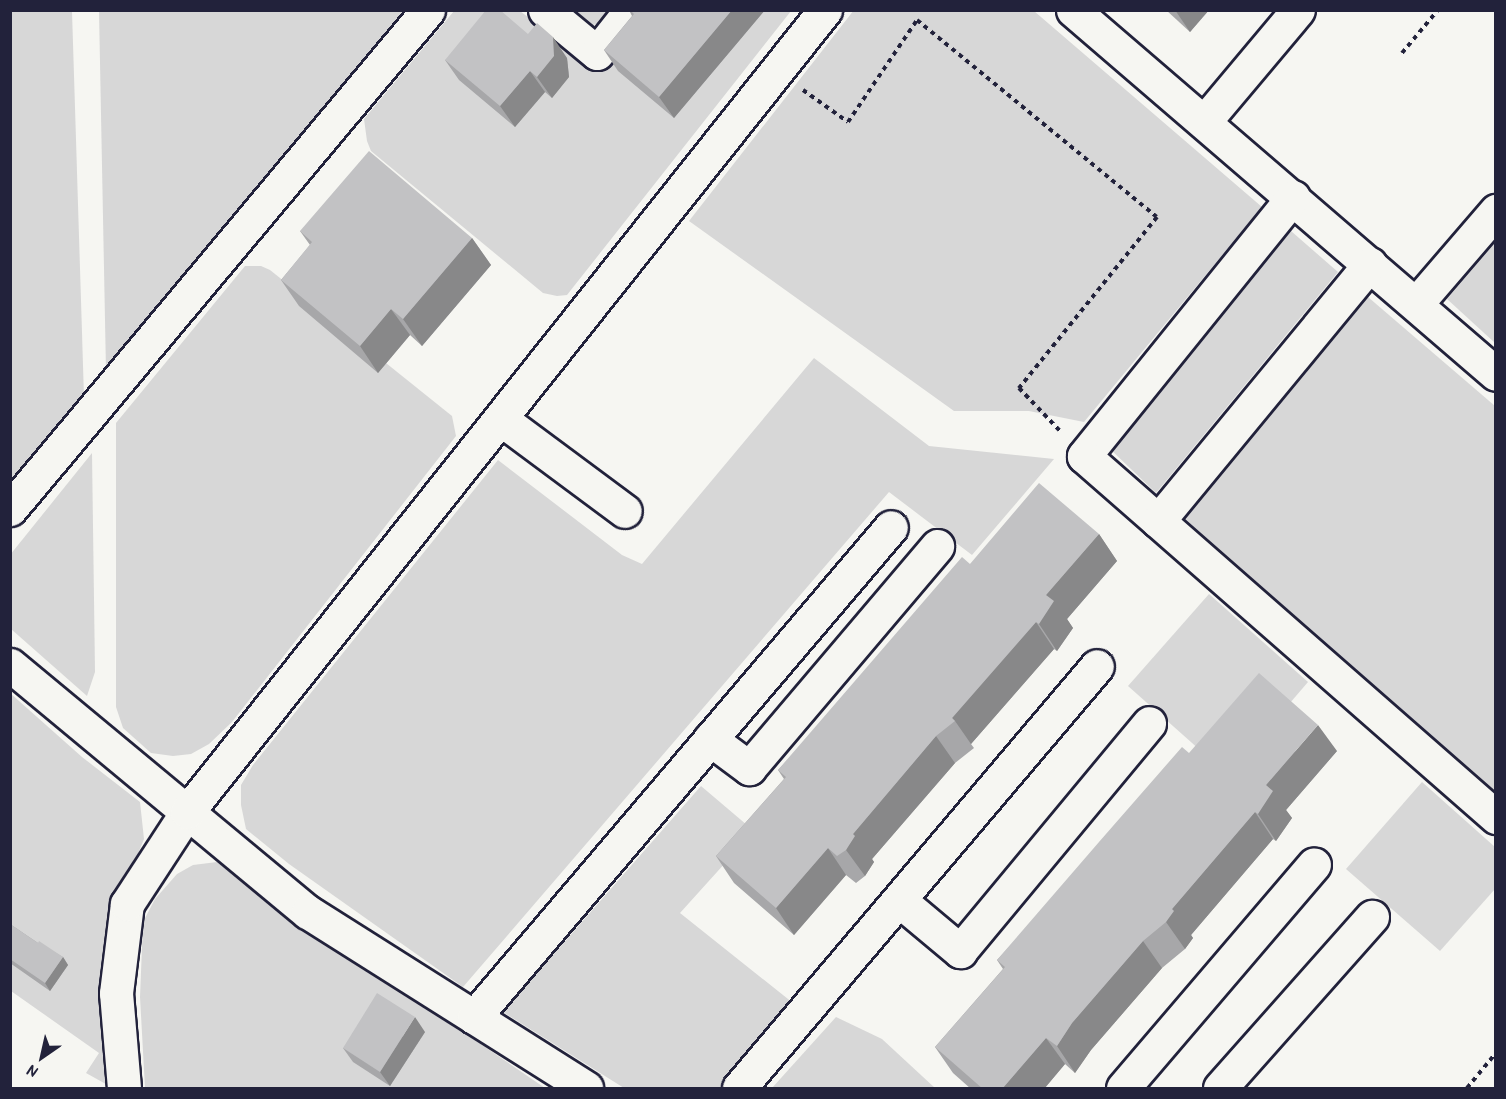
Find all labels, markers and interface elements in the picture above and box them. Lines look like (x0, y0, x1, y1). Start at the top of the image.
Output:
north arrow (12, 1027, 72, 1087)
text: N (22, 1060, 42, 1083)

